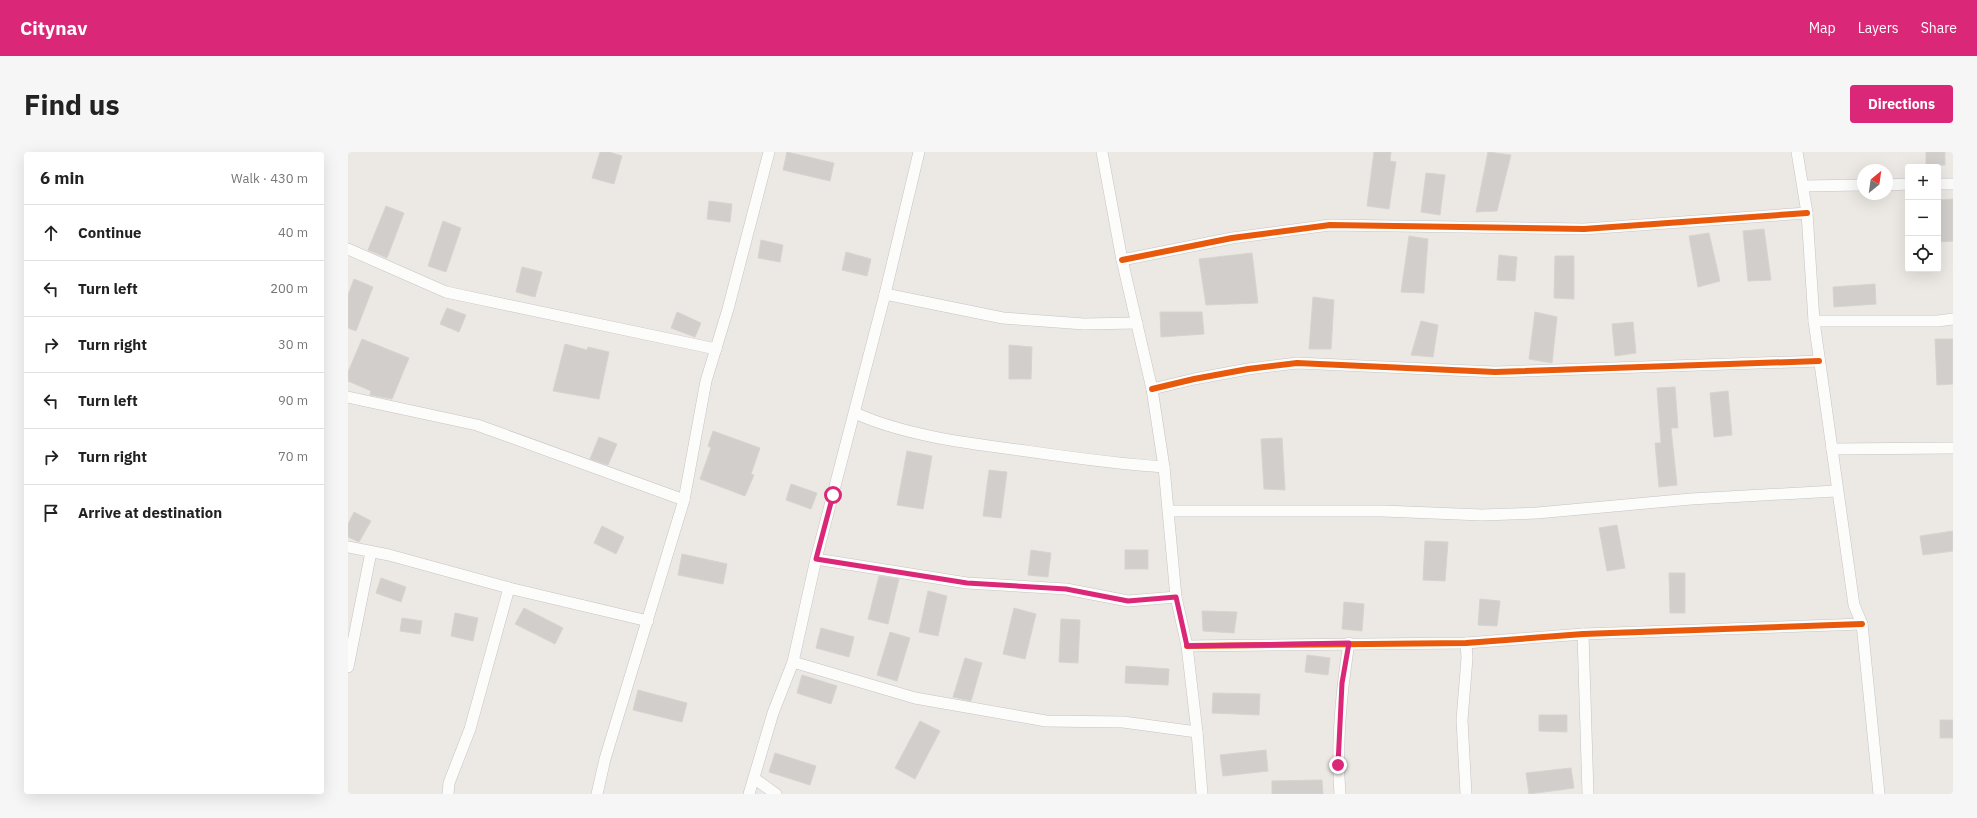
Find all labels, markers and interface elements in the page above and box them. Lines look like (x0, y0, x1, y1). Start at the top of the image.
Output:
text: Citynav (20, 16, 87, 40)
text: Map (1809, 19, 1836, 37)
text: Layers (1858, 19, 1899, 37)
text: Share (1921, 19, 1957, 37)
button: Directions (1850, 85, 1953, 123)
text: Find us (24, 86, 120, 123)
north arrow (1857, 164, 1893, 200)
map controls (1905, 164, 1941, 272)
button: + (1905, 164, 1941, 200)
text: 6 min (40, 167, 84, 189)
text: Walk · 430 m (231, 170, 308, 187)
button: − (1905, 200, 1941, 236)
icon: ahead (40, 222, 62, 244)
text: Continue (78, 223, 142, 242)
text: 40 m (278, 224, 308, 241)
button: locate (1905, 236, 1941, 272)
icon: left (40, 278, 62, 300)
text: Turn left (78, 279, 138, 298)
text: 200 m (270, 280, 308, 297)
icon: right (40, 334, 62, 356)
text: Turn right (78, 335, 147, 354)
text: 30 m (278, 336, 308, 353)
icon: left (40, 390, 62, 412)
text: Turn left (78, 391, 138, 410)
text: 90 m (278, 392, 308, 409)
icon: right (40, 446, 62, 468)
text: Turn right (78, 447, 147, 466)
text: 70 m (278, 448, 308, 465)
route start (824, 486, 842, 504)
icon: arrive (40, 502, 62, 524)
text: Arrive at destination (78, 503, 222, 522)
route end (1329, 756, 1347, 774)

